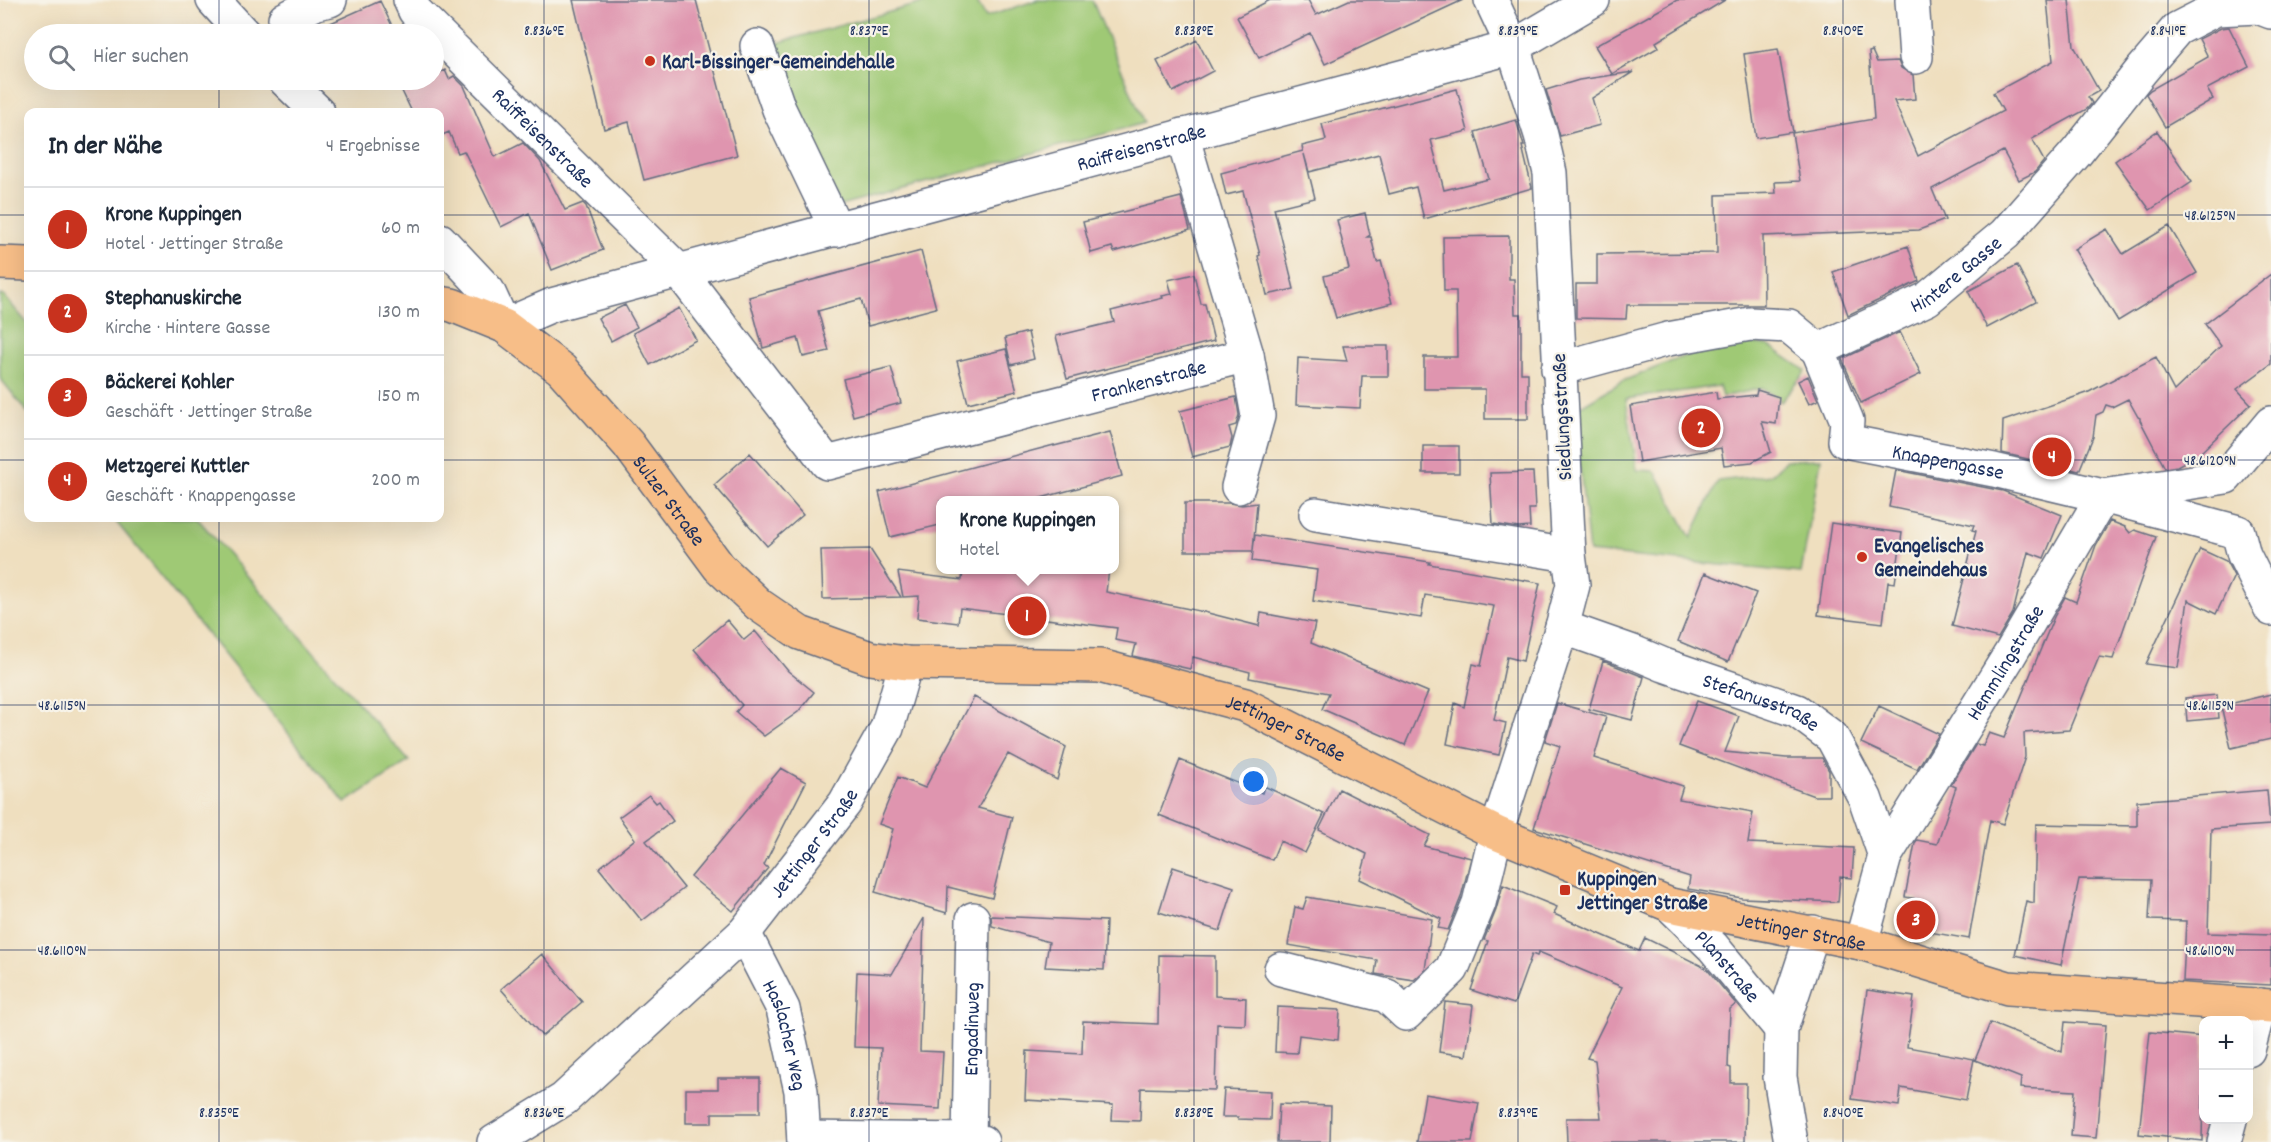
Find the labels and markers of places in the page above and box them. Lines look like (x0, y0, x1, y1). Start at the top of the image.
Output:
place label: Karl-Bissinger-Gemeindehalle (662, 49, 895, 79)
marker: Karl-Bissinger-Gemeindehalle (643, 54, 657, 68)
pin: 2 (1682, 406, 1720, 450)
pin: 4 (2032, 434, 2072, 480)
place label: Evangelisches Gemeindehaus (1874, 533, 1988, 587)
marker: Evangelisches Gemeindehaus (1855, 550, 1869, 564)
pin: 1 (1008, 594, 1046, 638)
place label: Kuppingen Jettinger Straße (1577, 866, 1708, 920)
marker: Kuppingen Jettinger Straße (1558, 883, 1572, 897)
pin: 3 (1896, 898, 1936, 942)

